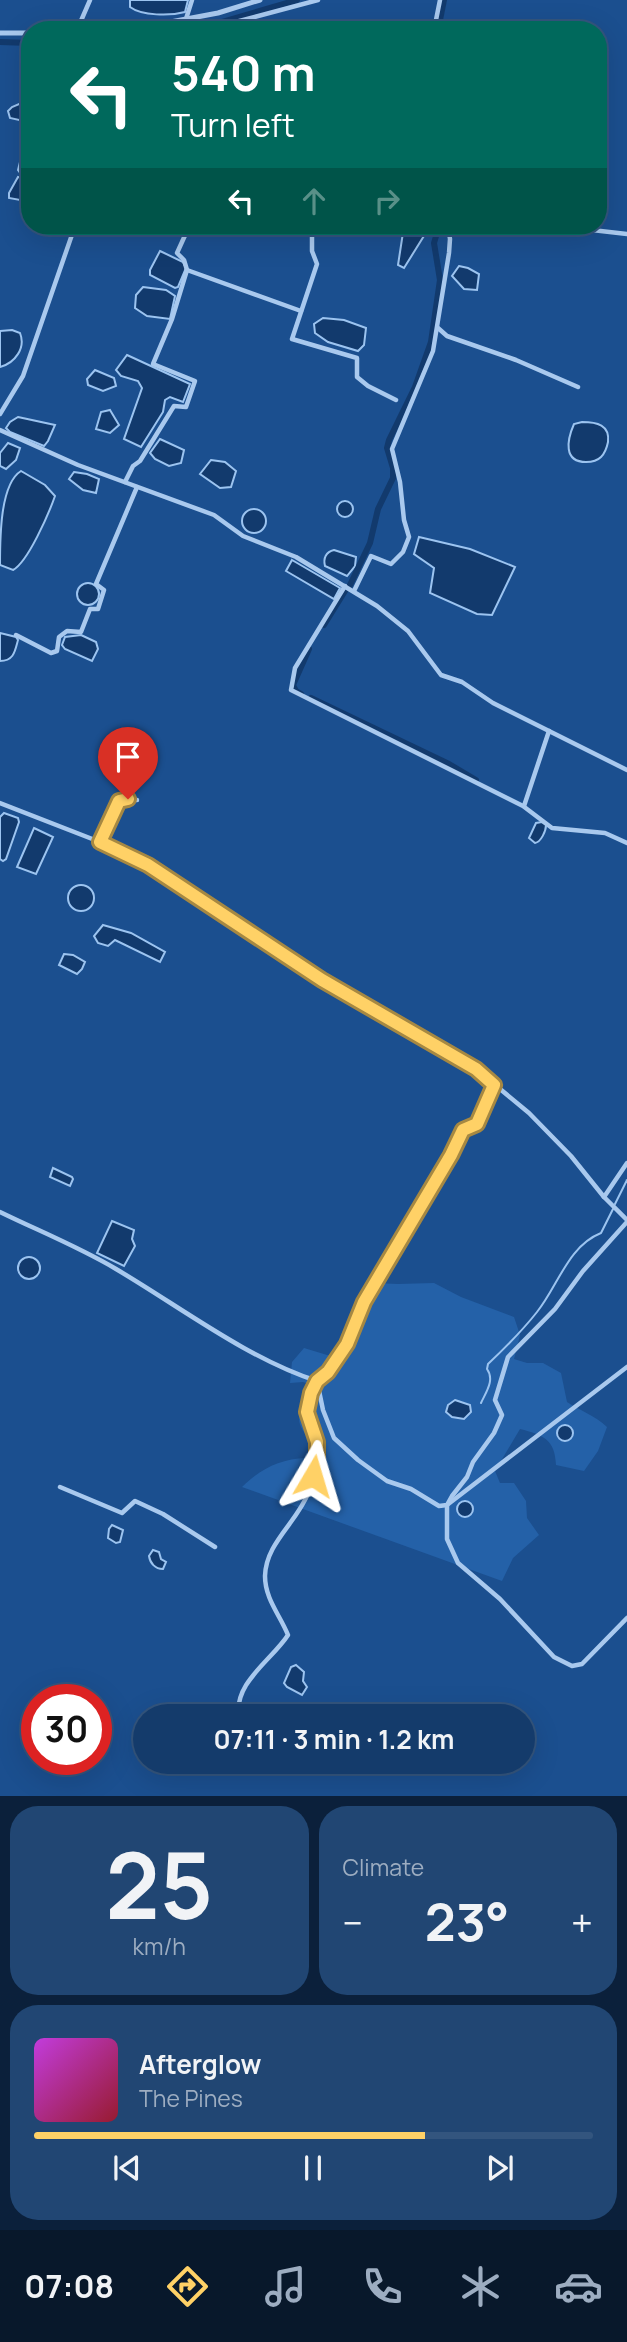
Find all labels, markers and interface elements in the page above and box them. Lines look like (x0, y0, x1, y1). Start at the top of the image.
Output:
text: 540 m (171, 39, 316, 106)
icon: left (56, 49, 147, 140)
text: Turn left (171, 103, 295, 147)
icon: left (222, 182, 260, 220)
icon: ahead (295, 182, 333, 220)
icon: right (368, 182, 406, 220)
pin (98, 727, 158, 799)
icon: arrive (109, 738, 147, 776)
position arrow (276, 1439, 350, 1513)
speed limit sign: 30 (21, 1684, 112, 1775)
text: 07:11 · 3 min · 1.2 km (214, 1721, 454, 1757)
text: 25 (105, 1822, 213, 1946)
text: Climate (343, 1851, 424, 1883)
text: 23° (425, 1886, 509, 1957)
text: − (343, 1896, 363, 1948)
text: + (571, 1896, 593, 1948)
text: km/h (133, 1930, 186, 1962)
text: Afterglow (139, 2046, 261, 2082)
text: The Pines (139, 2082, 243, 2114)
icon: previous (108, 2149, 146, 2187)
icon: pause (294, 2149, 332, 2187)
icon: next (481, 2149, 519, 2187)
icon: directions (163, 2262, 212, 2311)
icon: music (261, 2262, 310, 2311)
icon: phone (358, 2262, 407, 2311)
icon: climate (456, 2262, 505, 2311)
icon: car (554, 2262, 603, 2311)
text: 07:08 (24, 2264, 114, 2308)

